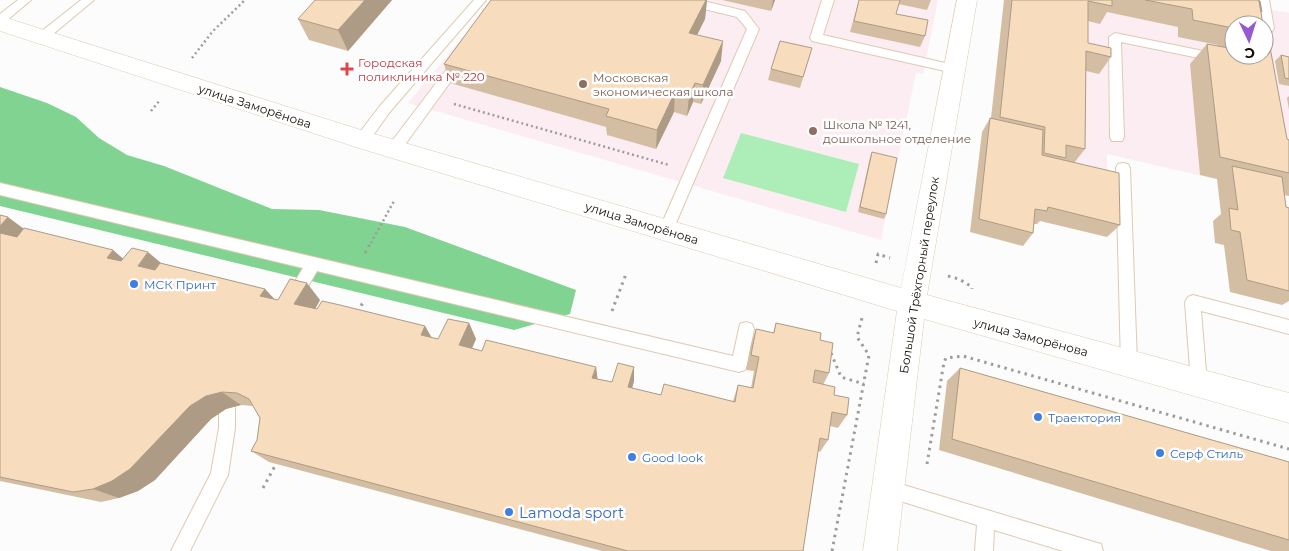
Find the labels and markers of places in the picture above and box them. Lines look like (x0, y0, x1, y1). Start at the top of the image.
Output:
place label: Городская поликлиника № 220 (358, 55, 485, 84)
marker: Городская поликлиника № 220 (340, 62, 354, 76)
place label: Московская экономическая школа (593, 70, 733, 99)
marker: Московская экономическая школа (577, 78, 589, 90)
place label: Школа № 1241, дошкольное отделение (823, 117, 971, 146)
marker: Школа № 1241, дошкольное отделение (807, 125, 819, 137)
place label: МСК Принт (144, 277, 216, 292)
marker: МСК Принт (128, 278, 140, 290)
place label: Траектория (1048, 410, 1121, 425)
marker: Траектория (1032, 411, 1044, 423)
place label: Серф Стиль (1170, 446, 1243, 461)
marker: Серф Стиль (1154, 447, 1166, 459)
place label: Good look (642, 450, 704, 465)
marker: Good look (626, 451, 638, 463)
place label: Lamoda sport (519, 503, 624, 522)
marker: Lamoda sport (503, 506, 515, 518)

